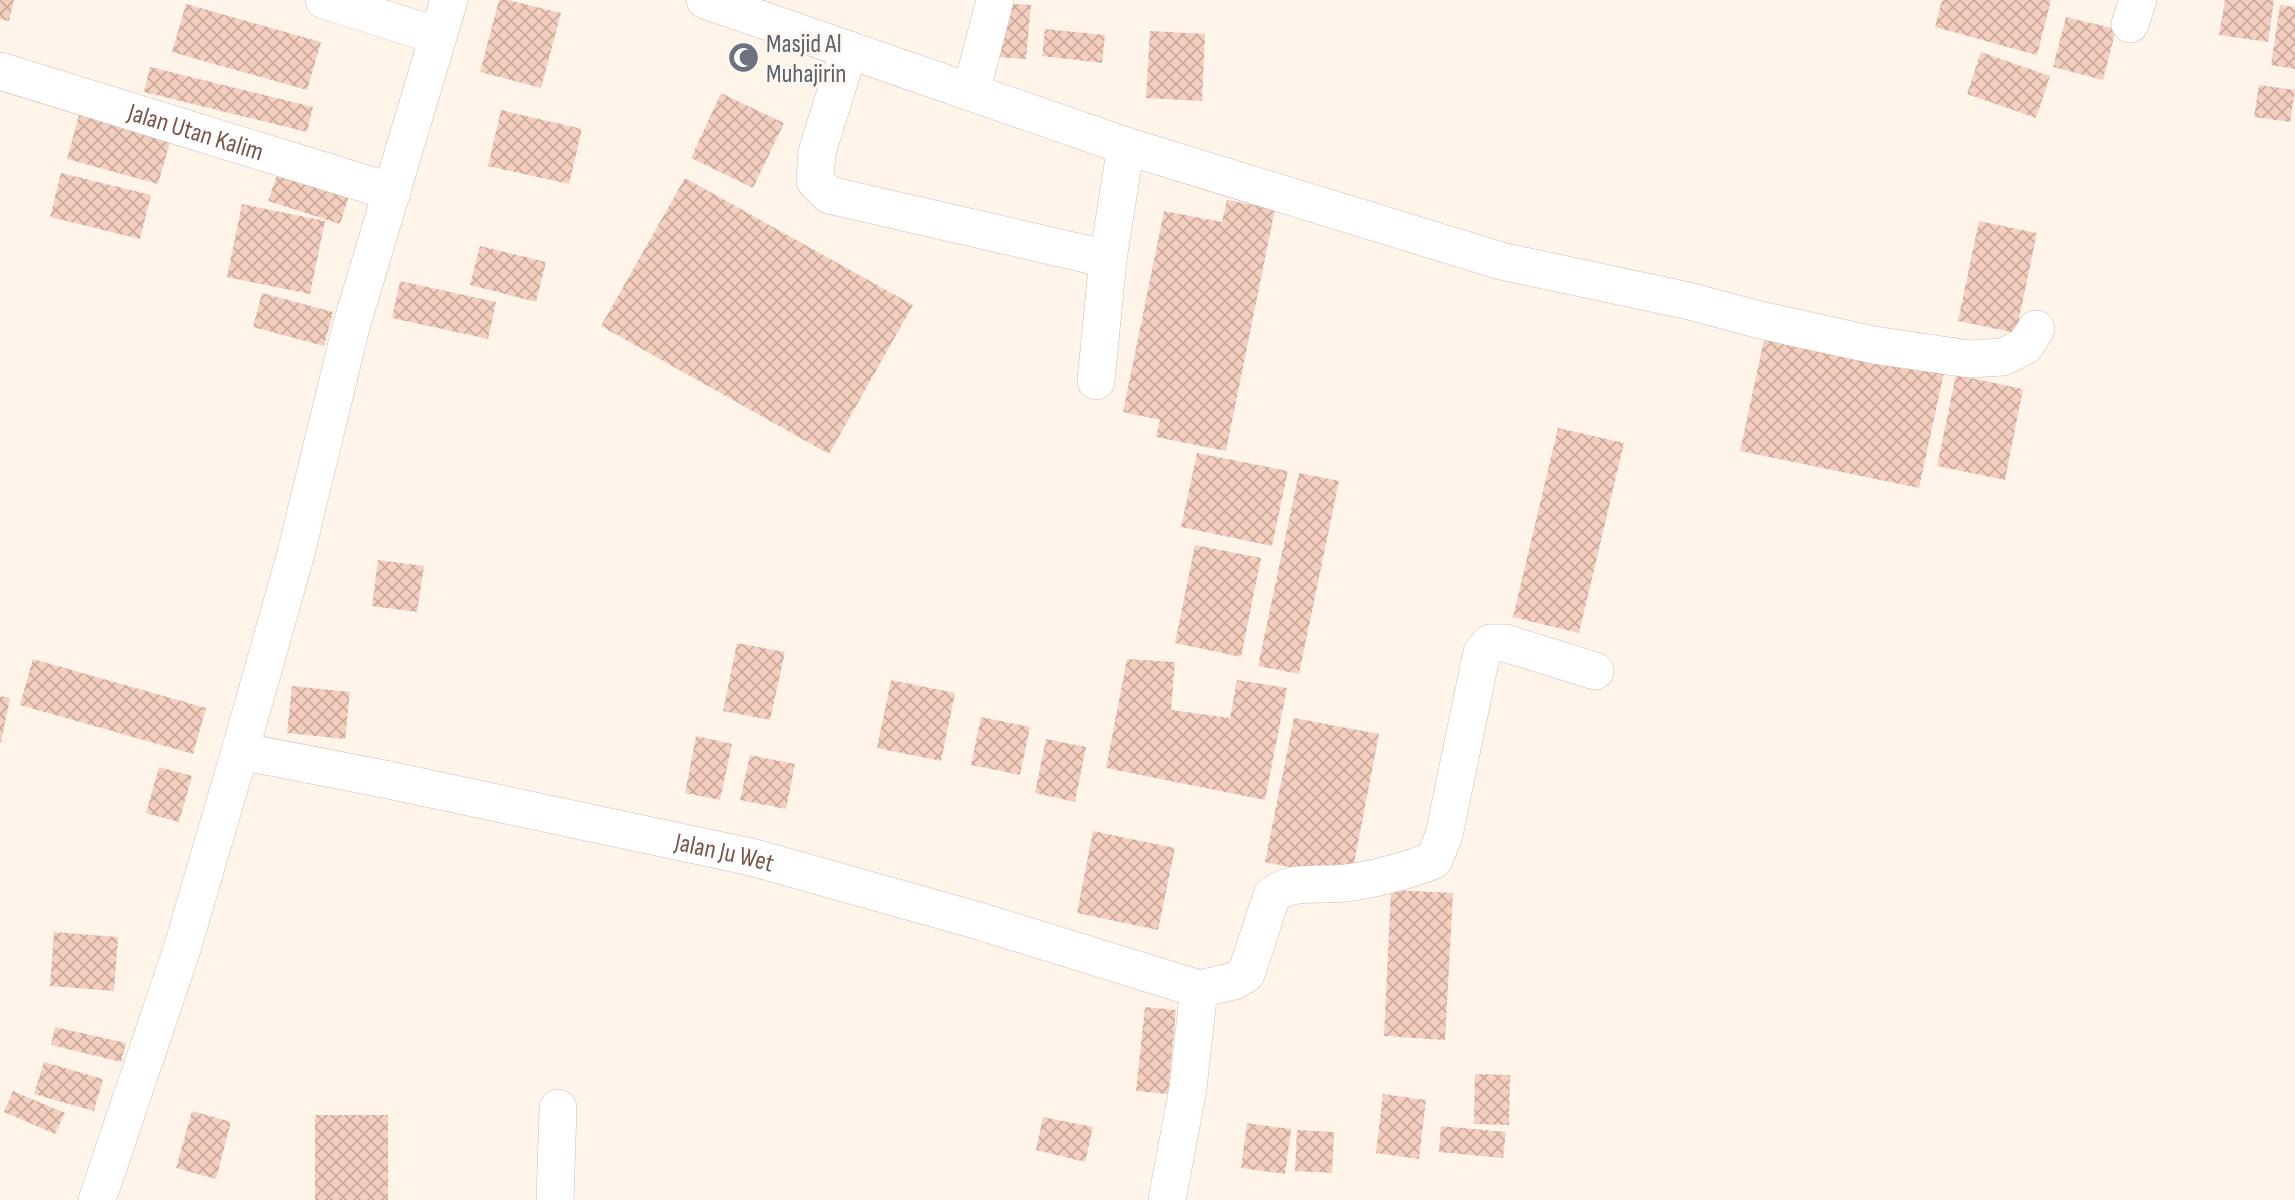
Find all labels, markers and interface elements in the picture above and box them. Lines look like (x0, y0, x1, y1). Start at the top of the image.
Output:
place label: Masjid Al Muhajirin (766, 29, 846, 90)
mosque icon: Masjid Al Muhajirin (726, 41, 760, 75)
street label: Jalan Utan Kalim (123, 97, 267, 168)
street label: Jalan Ju Wet (671, 827, 777, 880)

